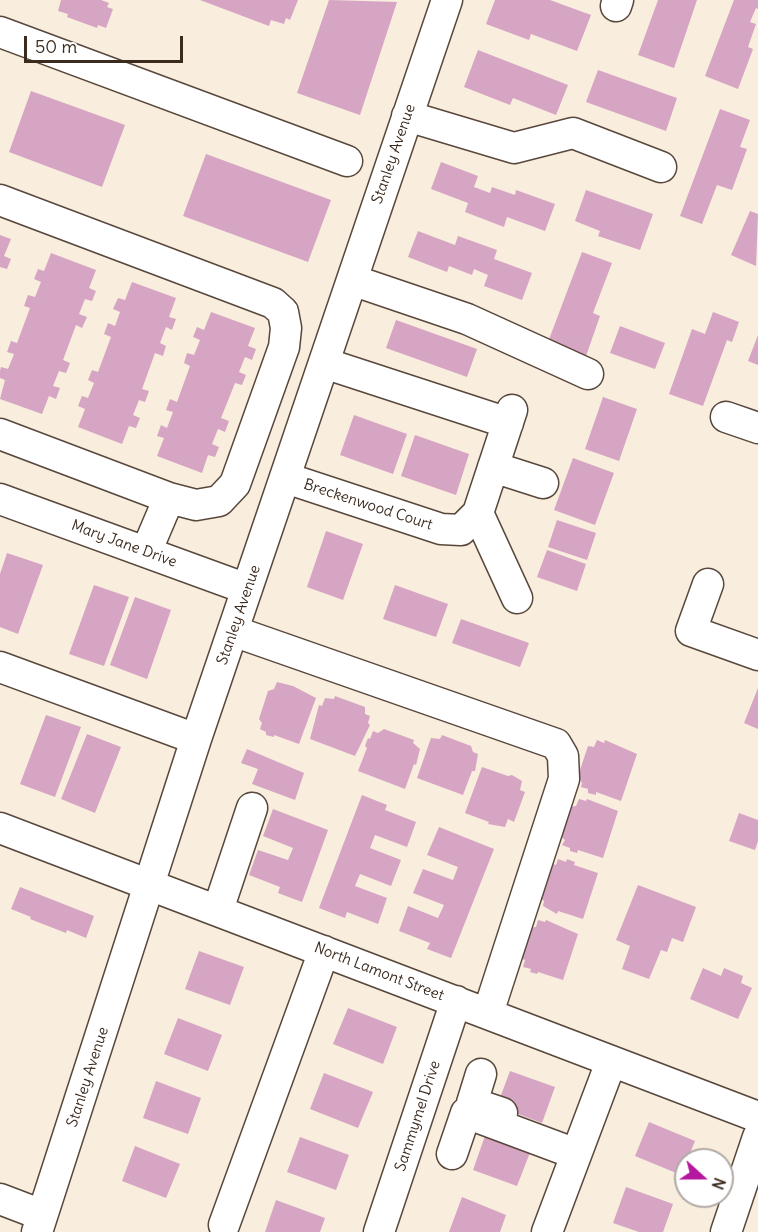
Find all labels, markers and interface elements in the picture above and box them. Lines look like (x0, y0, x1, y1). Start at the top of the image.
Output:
scale bar (27, 24, 186, 62)
text: 50 m (35, 35, 77, 58)
street label: Stanley Avenue (369, 102, 419, 206)
street label: Breckenwood Court (301, 476, 435, 534)
street label: Mary Jane Drive (69, 517, 179, 571)
street label: Stanley Avenue (214, 563, 264, 667)
street label: North Lamont Street (312, 939, 446, 1005)
street label: Stanley Avenue (63, 1025, 113, 1129)
street label: Sammymel Drive (392, 1058, 444, 1174)
north arrow (674, 1148, 734, 1208)
text: N (708, 1175, 730, 1192)

